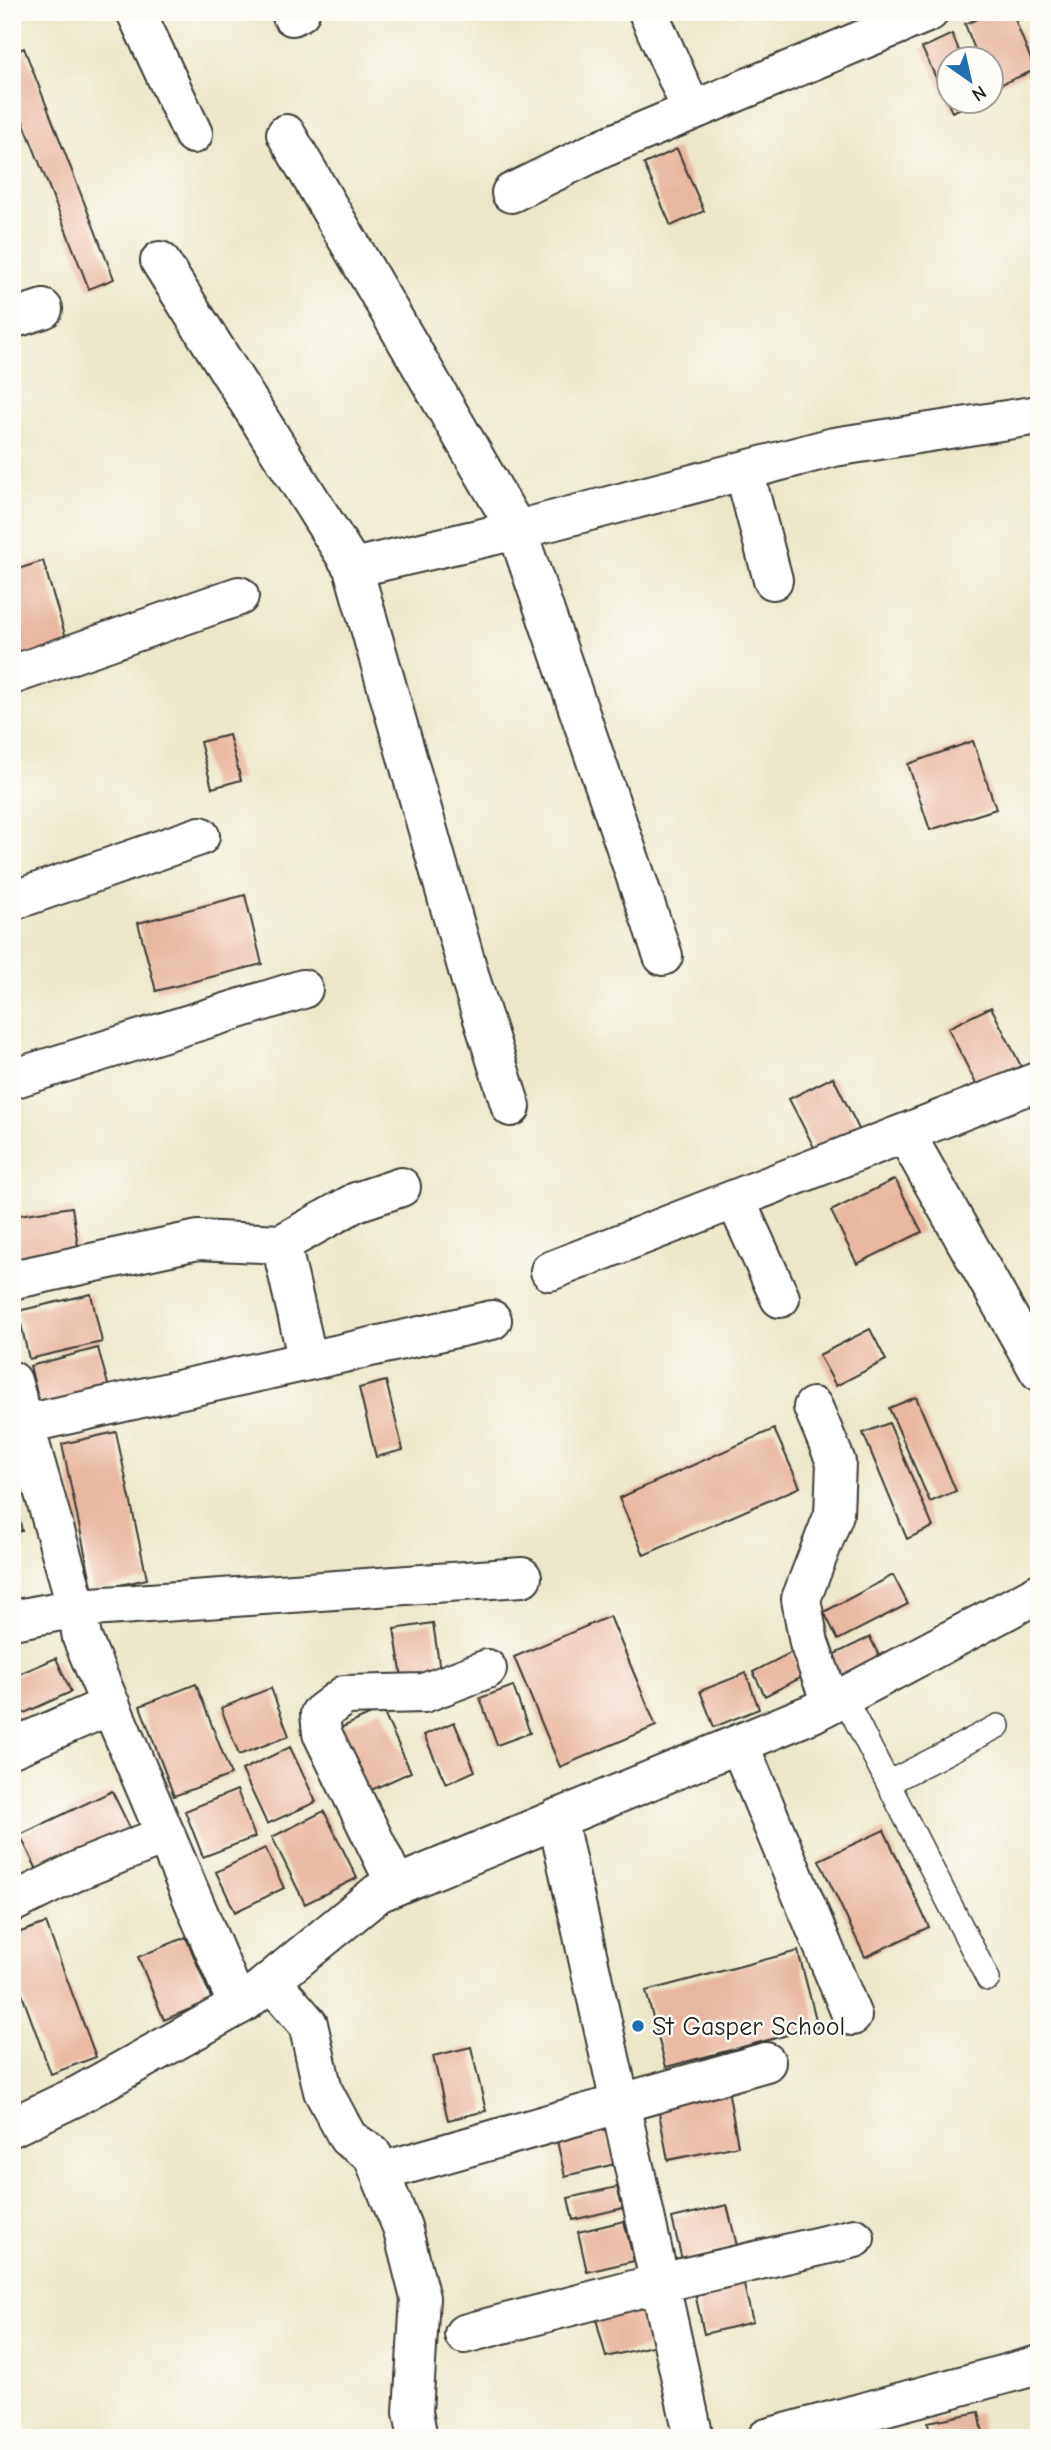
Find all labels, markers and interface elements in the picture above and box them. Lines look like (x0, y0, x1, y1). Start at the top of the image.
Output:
north arrow (936, 46, 1006, 116)
text: N (968, 81, 990, 106)
place label: St Gasper School (652, 2012, 845, 2042)
marker: St Gasper School (630, 2018, 646, 2034)

